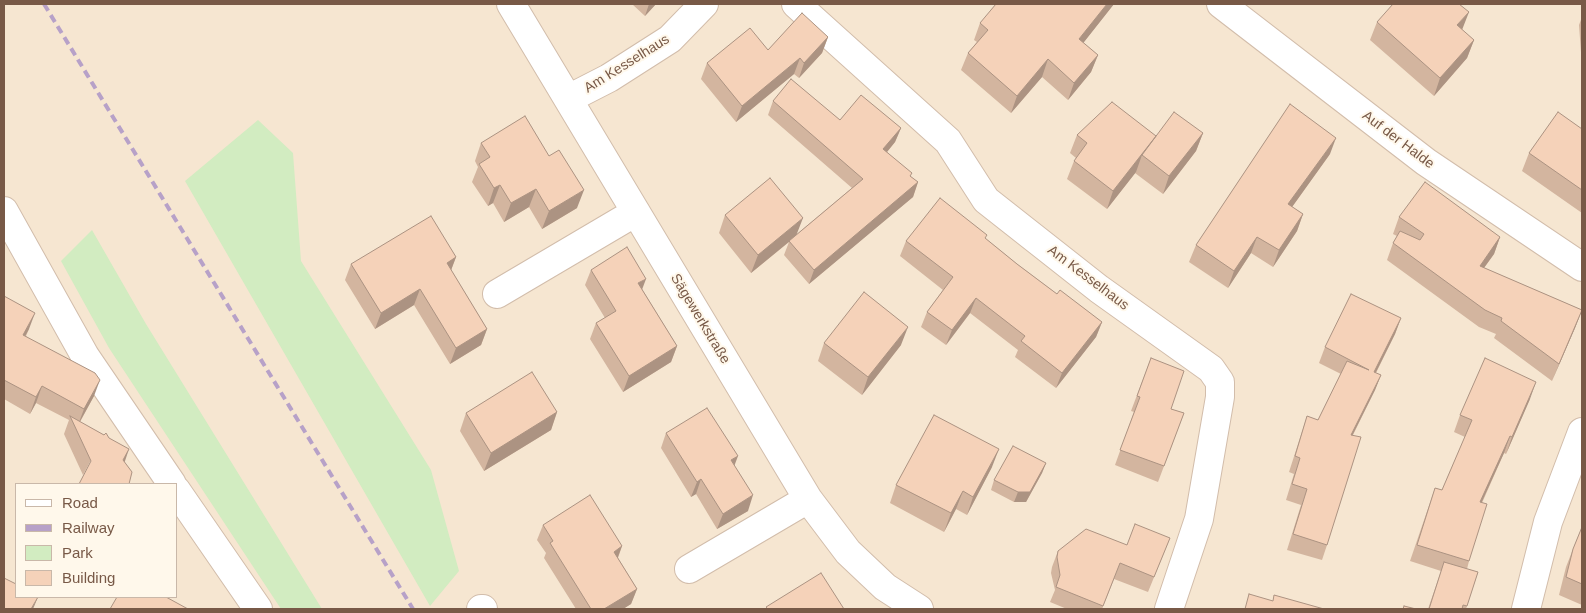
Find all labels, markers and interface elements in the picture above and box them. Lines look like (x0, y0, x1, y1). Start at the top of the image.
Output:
street label: Am Kesselhaus (581, 31, 673, 97)
street label: Auf der Halde (1359, 108, 1437, 172)
street label: Am Kesselhaus (1044, 242, 1132, 314)
street label: Sägewerkstraße (667, 271, 733, 367)
legend (15, 483, 178, 598)
text: Road (62, 494, 98, 511)
text: Railway (62, 519, 115, 536)
text: Park (62, 544, 93, 561)
text: Building (62, 569, 115, 586)

